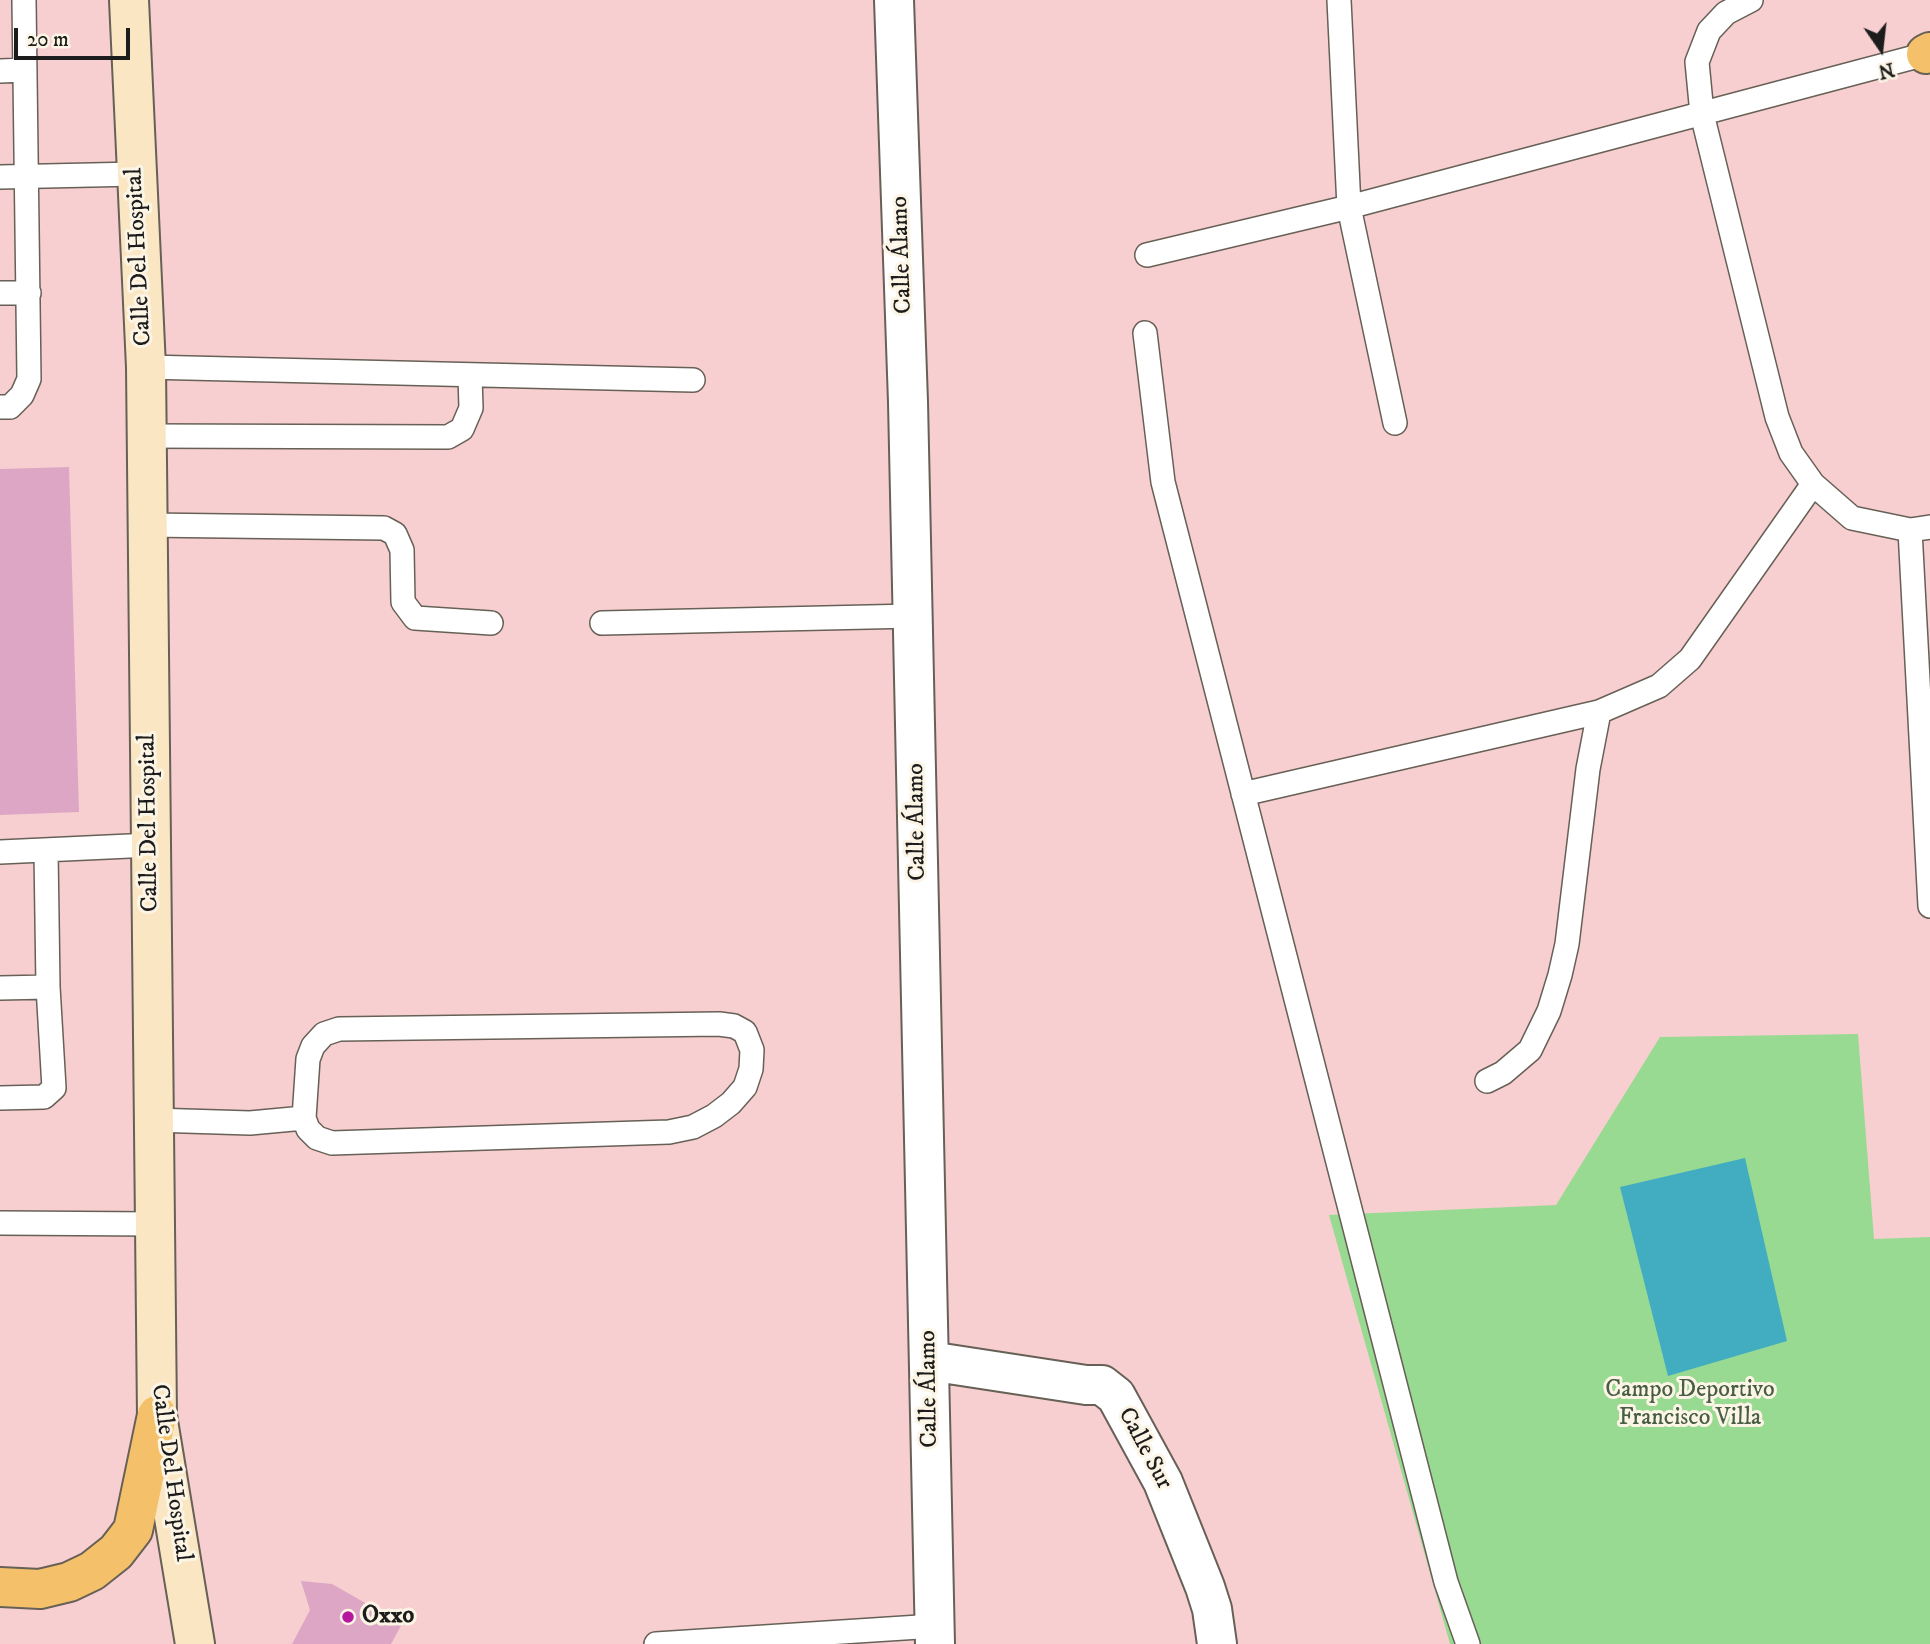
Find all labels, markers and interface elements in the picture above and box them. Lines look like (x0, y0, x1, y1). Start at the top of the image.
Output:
scale bar (18, 14, 133, 58)
north arrow (1846, 14, 1916, 84)
text: 20 m (27, 27, 69, 53)
text: N (1876, 57, 1897, 83)
street label: Calle Del Hospital (121, 167, 159, 347)
street label: Calle Álamo (887, 196, 919, 314)
street label: Calle Del Hospital (134, 734, 166, 912)
street label: Calle Álamo (903, 763, 933, 881)
street label: Calle Álamo (915, 1330, 945, 1448)
park label: Campo Deportivo Francisco Villa (1605, 1377, 1775, 1433)
street label: Calle Del Hospital (143, 1383, 197, 1563)
street label: Calle Sur (1110, 1403, 1178, 1495)
place label: Oxxo (362, 1603, 414, 1631)
marker: Oxxo (340, 1609, 356, 1625)

